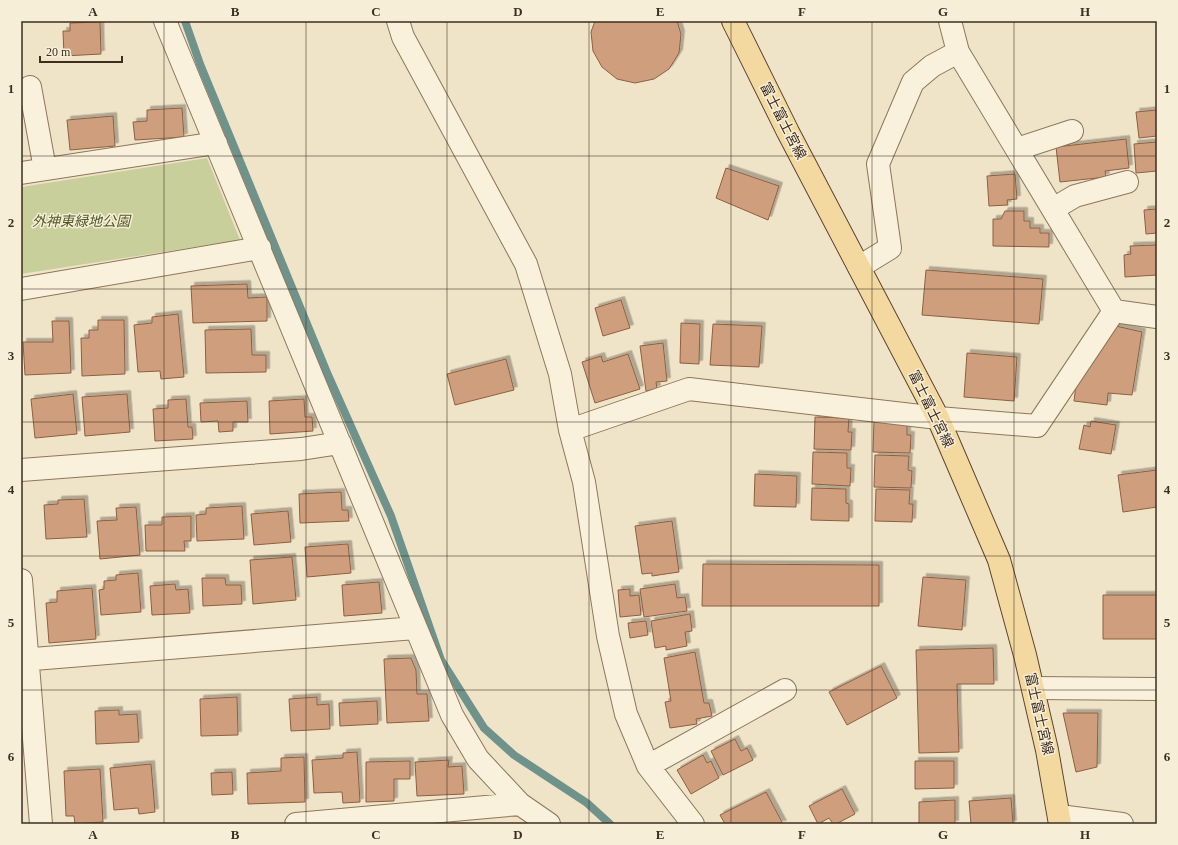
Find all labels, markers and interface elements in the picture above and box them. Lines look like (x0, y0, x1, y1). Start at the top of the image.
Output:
text: A (88, 4, 98, 19)
text: B (231, 4, 240, 19)
text: C (371, 4, 381, 19)
text: D (513, 4, 523, 19)
text: E (656, 4, 664, 19)
text: F (798, 4, 806, 19)
text: G (938, 4, 948, 19)
text: H (1080, 4, 1090, 19)
scale bar (40, 38, 122, 64)
text: 20 m (46, 45, 71, 59)
street label: 富士富士宮線 (757, 80, 809, 162)
text: 1 (8, 81, 14, 96)
text: 1 (1164, 81, 1170, 96)
park label: 外神東緑地公園 (32, 214, 132, 229)
text: 2 (8, 215, 14, 230)
text: 2 (1164, 215, 1170, 230)
text: 3 (8, 348, 15, 363)
text: 3 (1164, 348, 1171, 363)
street label: 富士富士宮線 (906, 368, 956, 450)
text: 4 (8, 482, 15, 497)
text: 4 (1164, 482, 1171, 497)
text: 5 (8, 615, 15, 630)
text: 5 (1164, 615, 1171, 630)
street label: 富士富士宮線 (1022, 671, 1056, 757)
text: 6 (8, 749, 15, 764)
text: 6 (1164, 749, 1171, 764)
text: A (88, 827, 98, 842)
text: B (231, 827, 240, 842)
text: C (371, 827, 381, 842)
text: D (513, 827, 523, 842)
text: E (656, 827, 664, 842)
text: F (798, 827, 806, 842)
text: G (938, 827, 948, 842)
text: H (1080, 827, 1090, 842)

